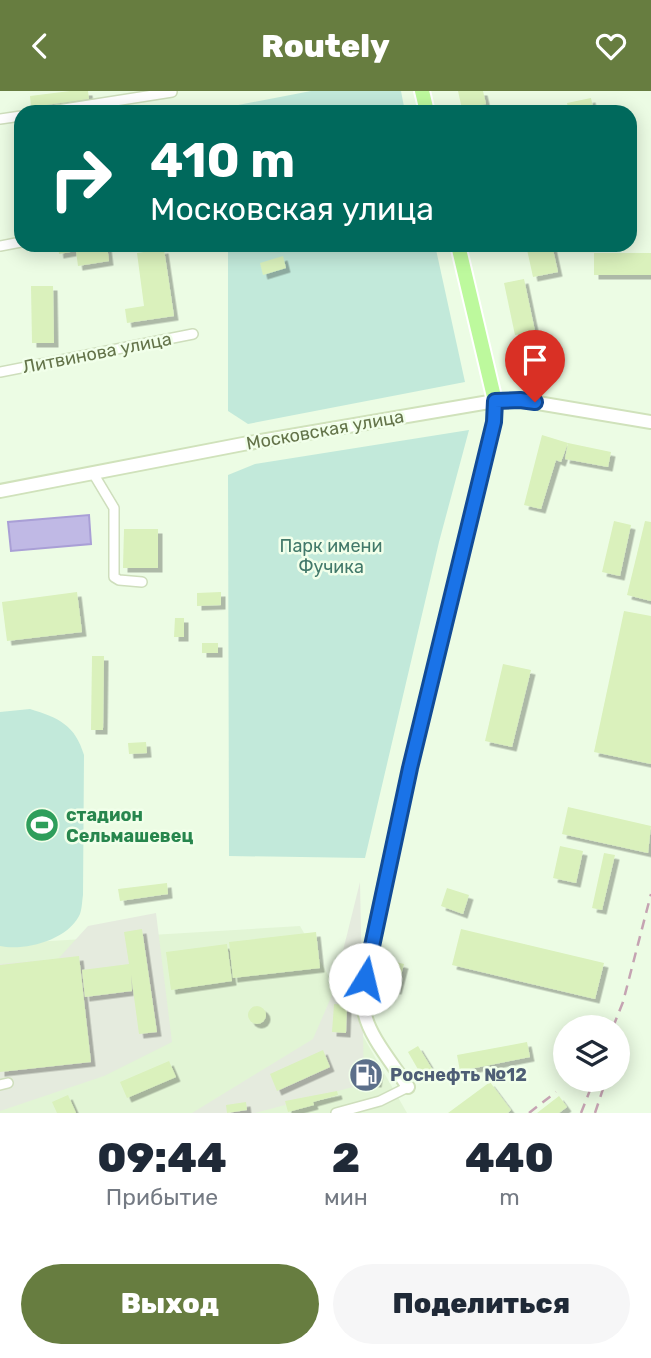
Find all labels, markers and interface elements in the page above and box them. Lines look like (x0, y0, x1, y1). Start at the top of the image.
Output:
icon: back (21, 27, 59, 65)
text: Routely (261, 27, 390, 65)
icon: heart (592, 27, 630, 65)
text: 410 m (150, 131, 295, 189)
icon: right (35, 133, 126, 224)
text: Московская улица (150, 190, 434, 228)
street label: Литвинова улица (21, 328, 173, 378)
pin (505, 330, 565, 402)
icon: arrive (516, 341, 554, 379)
street label: Московская улица (244, 405, 406, 455)
park label: Парк имени Фучика (280, 535, 382, 578)
place label: стадион Сельмашевец (66, 804, 193, 847)
sports icon: стадион Сельмашевец (23, 806, 61, 844)
position arrow (328, 942, 402, 1016)
map controls (553, 1015, 630, 1092)
button: layers (553, 1015, 630, 1092)
fuel station icon: Роснефть №12 (347, 1056, 385, 1094)
place label: Роснефть №12 (390, 1064, 527, 1086)
text: 09:44 (97, 1133, 227, 1183)
text: 2 (332, 1133, 360, 1183)
text: 440 (465, 1133, 554, 1183)
text: Прибытие (106, 1183, 218, 1211)
text: мин (324, 1183, 368, 1211)
text: m (499, 1183, 520, 1211)
button: Выход (21, 1264, 319, 1344)
button: Поделиться (333, 1264, 630, 1344)

